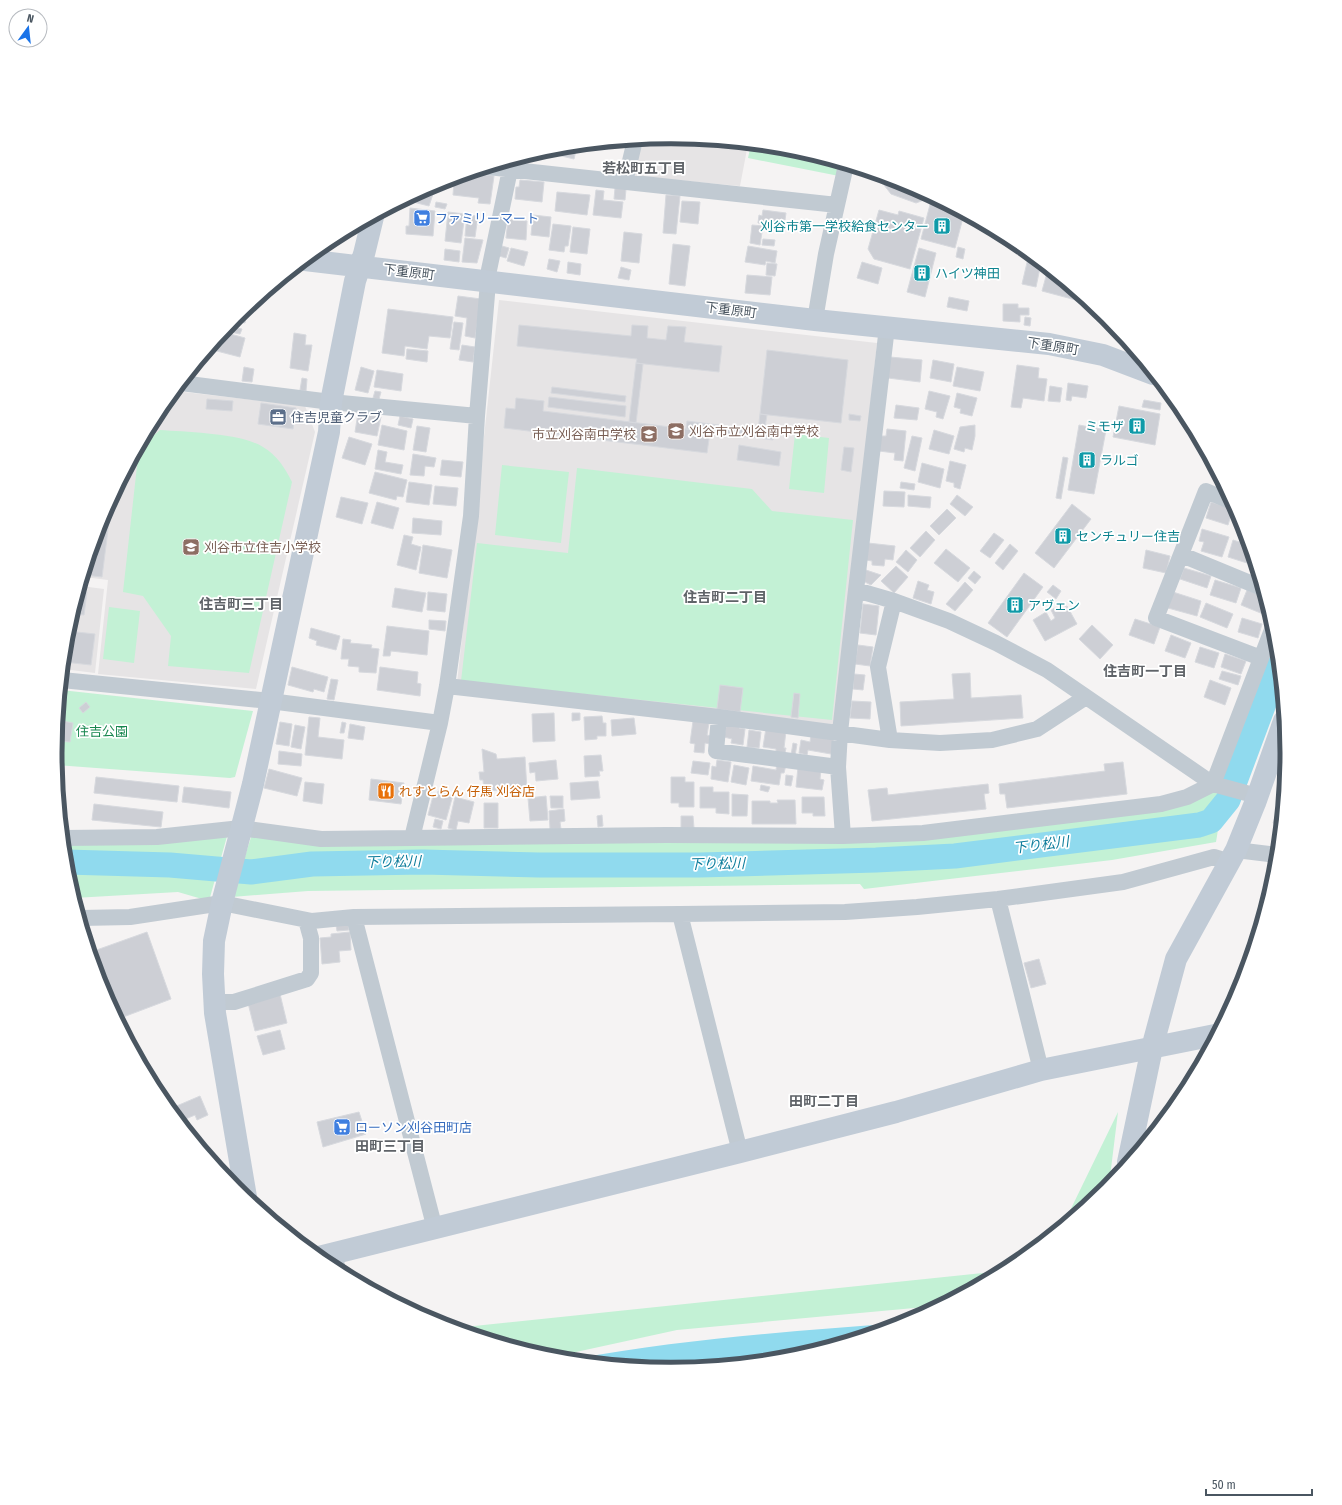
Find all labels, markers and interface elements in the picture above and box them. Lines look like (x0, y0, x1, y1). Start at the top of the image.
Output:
north arrow (8, 8, 48, 48)
text: N (26, 12, 35, 26)
district label: 若松町五丁目 (602, 160, 686, 177)
supermarket icon: ファミリーマート (412, 208, 432, 228)
place label: ファミリーマート (435, 211, 539, 226)
building icon: 刈谷市第一学校給食センター (932, 216, 952, 236)
place label: 刈谷市第一学校給食センター (760, 219, 929, 234)
street label: 下重原町 (382, 261, 436, 283)
building icon: ハイツ神田 (912, 263, 932, 283)
place label: ハイツ神田 (935, 266, 1000, 281)
street label: 下重原町 (704, 299, 758, 321)
street label: 下重原町 (1026, 335, 1080, 357)
office icon: 住吉児童クラブ (268, 407, 288, 427)
place label: 住吉児童クラブ (291, 410, 382, 425)
building icon: ミモザ (1127, 416, 1147, 436)
place label: ミモザ (1085, 419, 1124, 434)
school or university icon: 刈谷市立刈谷南中学校 (666, 421, 686, 441)
school or university icon: 市立刈谷南中学校 (639, 424, 659, 444)
place label: 刈谷市立刈谷南中学校 (689, 424, 819, 439)
place label: 市立刈谷南中学校 (532, 427, 636, 442)
building icon: ラルゴ (1077, 450, 1097, 470)
place label: ラルゴ (1100, 453, 1139, 468)
building icon: センチュリー住吉 (1053, 526, 1073, 546)
place label: センチュリー住吉 (1076, 529, 1180, 544)
school or university icon: 刈谷市立住吉小学校 (181, 537, 201, 557)
place label: 刈谷市立住吉小学校 (204, 540, 321, 555)
district label: 住吉町二丁目 (683, 589, 767, 606)
building icon: アヴェン (1005, 595, 1025, 615)
district label: 住吉町三丁目 (199, 596, 283, 613)
place label: アヴェン (1028, 598, 1080, 613)
district label: 住吉町一丁目 (1103, 663, 1187, 680)
park label: 住吉公園 (76, 724, 128, 739)
restaurant icon: れすとらん 仔馬 刈谷店 (376, 781, 396, 801)
place label: れすとらん 仔馬 刈谷店 (399, 784, 535, 799)
water label: 下り松川 (1012, 833, 1072, 857)
water label: 下り松川 (365, 853, 423, 871)
water label: 下り松川 (689, 855, 747, 873)
district label: 田町二丁目 (789, 1093, 859, 1110)
supermarket icon: ローソン刈谷田町店 (332, 1117, 352, 1137)
place label: ローソン刈谷田町店 (355, 1120, 472, 1135)
district label: 田町三丁目 (355, 1138, 425, 1155)
scale bar (1206, 1471, 1312, 1497)
text: 50 m (1212, 1478, 1236, 1492)

